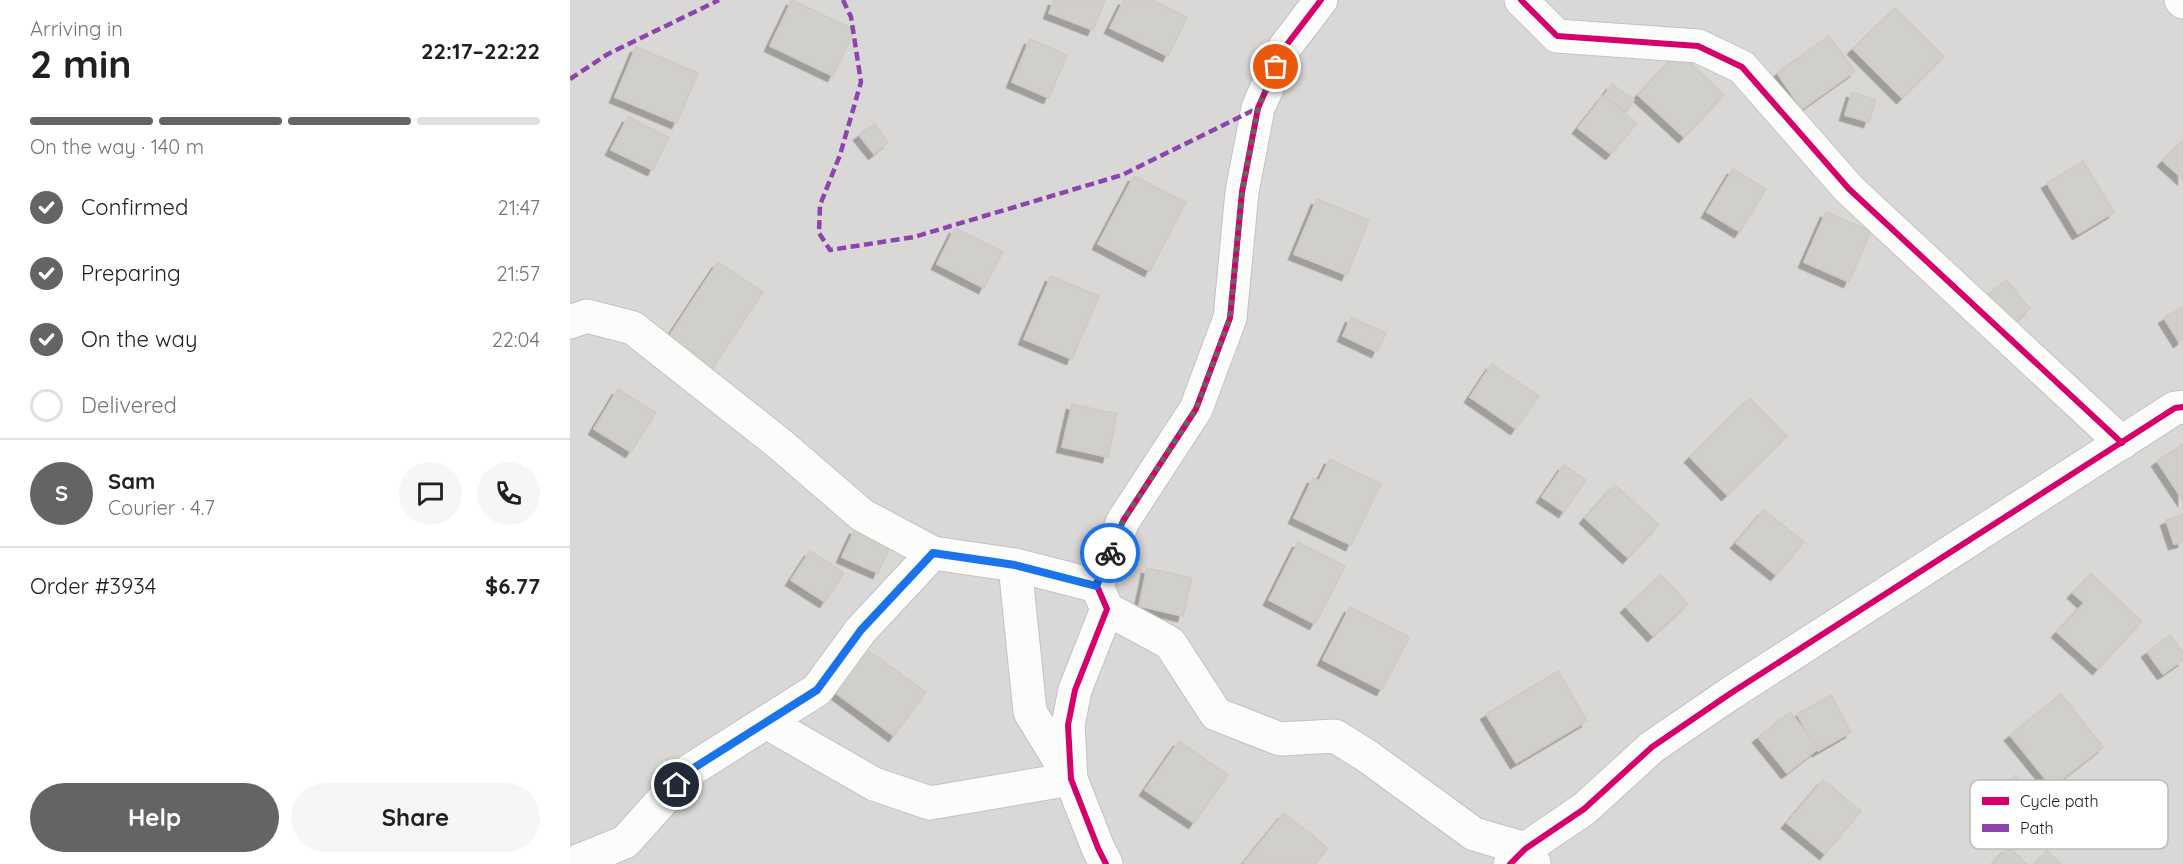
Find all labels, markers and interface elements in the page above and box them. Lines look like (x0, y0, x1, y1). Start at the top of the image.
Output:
text: Arriving in (30, 16, 123, 41)
text: 22:17–22:22 (421, 37, 540, 65)
text: 2 min (30, 39, 132, 88)
pin (1250, 41, 1301, 92)
icon: bag (1259, 50, 1292, 83)
text: On the way · 140 m (30, 134, 204, 159)
icon: check (30, 191, 63, 224)
text: Confirmed (81, 193, 188, 221)
text: 21:47 (498, 195, 540, 220)
icon: check (30, 257, 63, 290)
text: Preparing (81, 259, 181, 287)
text: 21:57 (497, 261, 540, 286)
icon: check (30, 323, 63, 356)
text: On the way (81, 325, 197, 353)
text: 22:04 (492, 327, 540, 352)
text: Delivered (81, 391, 177, 419)
button: chat (399, 462, 462, 525)
button: phone (477, 462, 540, 525)
text: Sam (108, 467, 155, 495)
text: S (55, 479, 68, 507)
text: Courier · 4.7 (108, 495, 215, 520)
courier (1080, 523, 1140, 583)
icon: bike (1094, 537, 1127, 570)
text: Order #3934 (30, 572, 156, 600)
text: $6.77 (485, 572, 540, 600)
pin (651, 759, 702, 810)
icon: home (660, 768, 693, 801)
legend (1970, 780, 2168, 849)
button: Help (30, 783, 279, 852)
button: Share (291, 783, 540, 852)
text: Cycle path (2020, 791, 2099, 811)
text: Path (2020, 818, 2054, 838)

